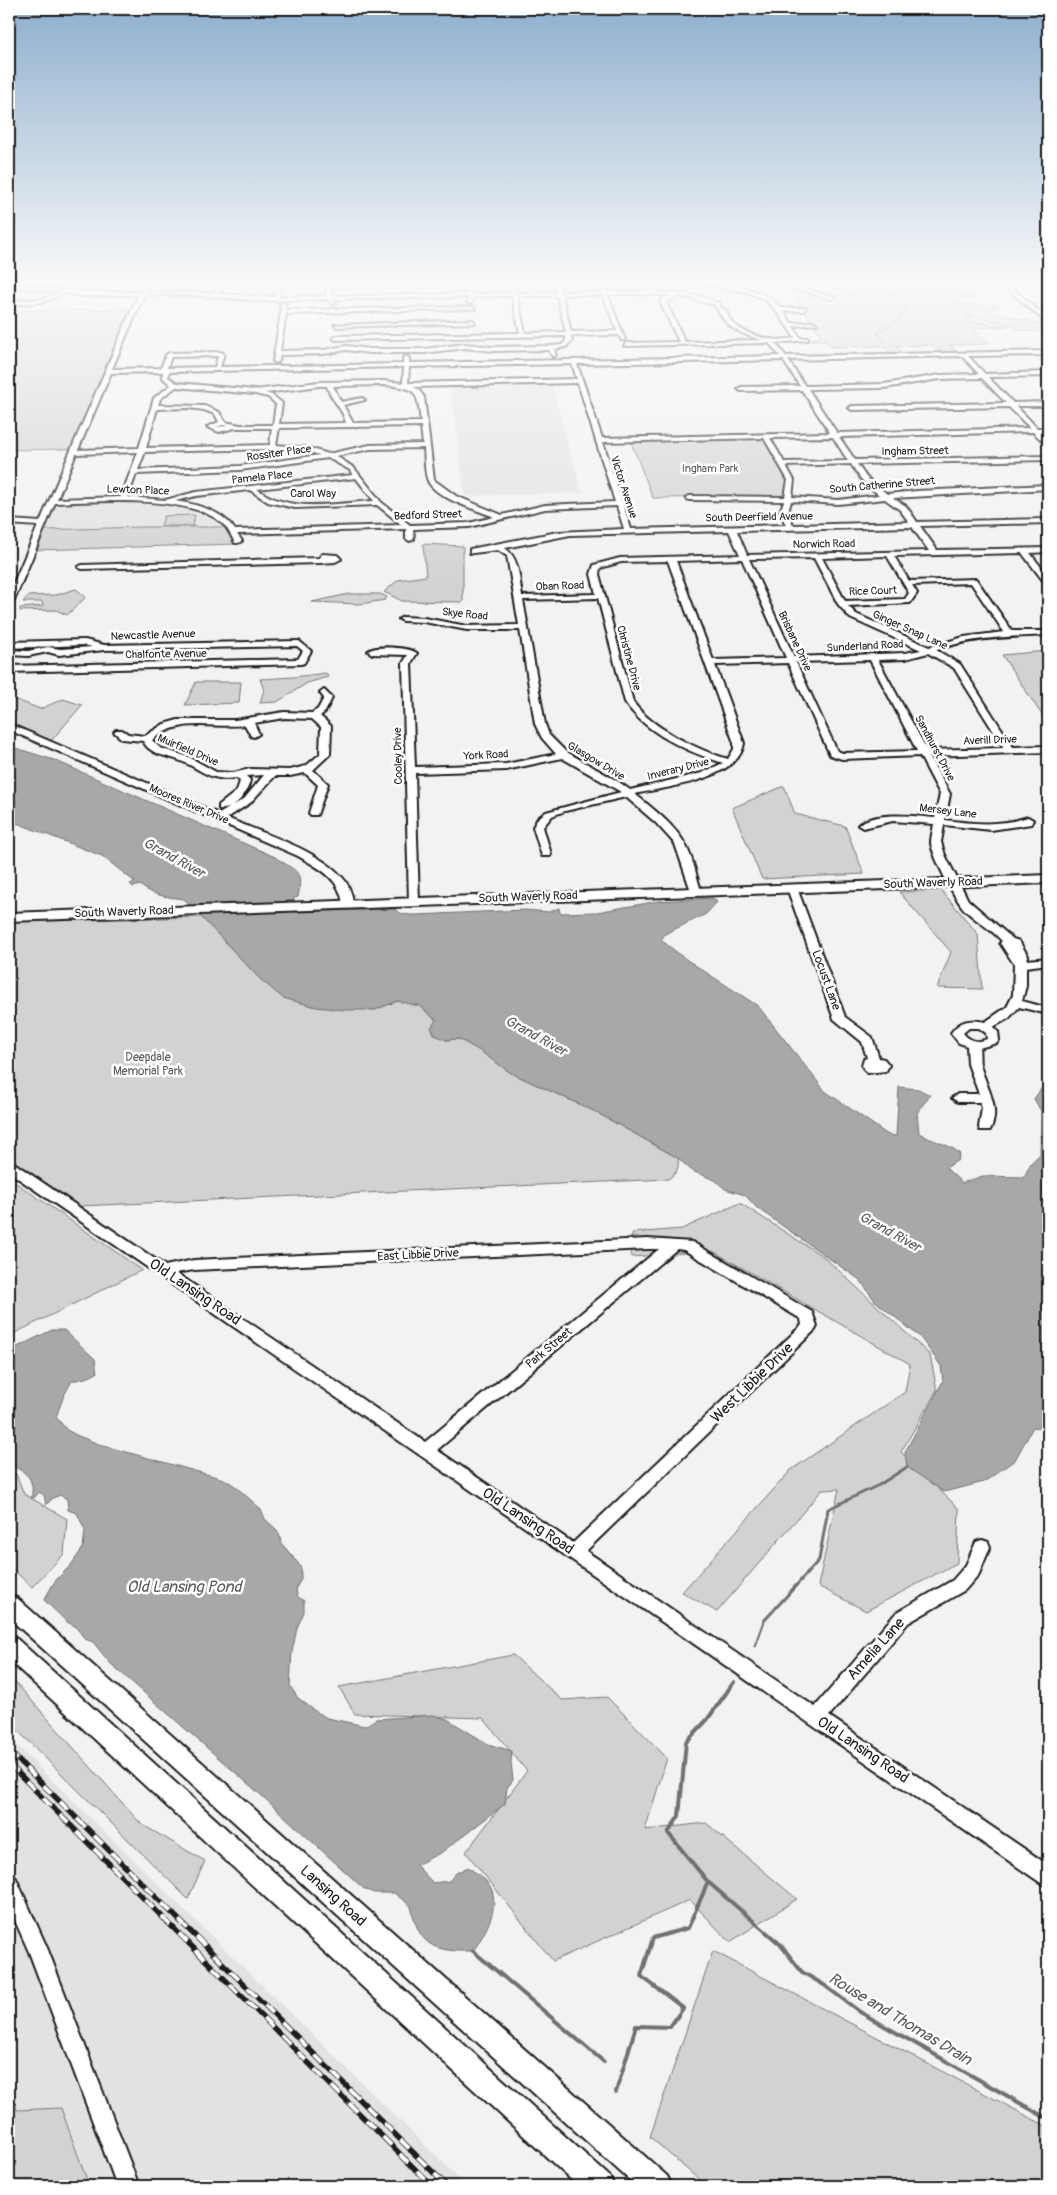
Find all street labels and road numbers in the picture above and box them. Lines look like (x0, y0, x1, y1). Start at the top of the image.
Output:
street label: Rossiter Place (246, 442, 313, 464)
street label: Ingham Street (881, 444, 949, 458)
street label: Victor Avenue (608, 454, 640, 520)
street label: Pamela Place (231, 467, 294, 487)
street label: South Catherine Street (829, 474, 936, 496)
street label: Lewton Place (106, 482, 170, 498)
street label: Carol Way (290, 487, 336, 500)
street label: Bedford Street (394, 507, 463, 523)
street label: South Deerfield Avenue (705, 510, 813, 524)
street label: Norwich Road (793, 537, 855, 551)
street label: Oban Road (535, 579, 585, 593)
street label: Rice Court (849, 584, 898, 598)
street label: Skye Road (441, 605, 489, 623)
street label: Ginger Snap Lane (871, 608, 950, 653)
street label: Brisbane Drive (775, 609, 815, 674)
street label: Christine Drive (614, 624, 644, 692)
street label: Newcastle Avenue (111, 627, 196, 643)
street label: Sunderland Road (826, 637, 904, 655)
street label: Chalfonte Avenue (125, 647, 207, 661)
street label: Sandhurst Drive (912, 713, 958, 784)
street label: Cooley Drive (391, 727, 405, 785)
street label: Muirfield Drive (156, 731, 221, 769)
street label: Averill Drive (963, 733, 1018, 747)
street label: Glasgow Drive (565, 739, 627, 783)
street label: York Road (462, 747, 509, 763)
street label: Inverary Drive (646, 755, 711, 783)
street label: Moores River Drive (147, 781, 231, 827)
street label: Mersey Lane (919, 801, 978, 821)
street label: South Waverly Road (883, 874, 983, 892)
street label: South Waverly Road (478, 888, 578, 906)
street label: South Waverly Road (74, 903, 174, 921)
street label: Locust Lane (808, 948, 844, 1012)
street label: East Libbie Drive (377, 1245, 459, 1265)
street label: Old Lansing Road (146, 1254, 244, 1330)
street label: Park Street (523, 1324, 575, 1372)
street label: West Libbie Drive (707, 1338, 798, 1427)
street label: Old Lansing Road (479, 1483, 577, 1559)
street label: Amelia Lane (843, 1613, 909, 1684)
street label: Old Lansing Road (814, 1712, 912, 1788)
street label: Lansing Road (296, 1861, 370, 1931)

